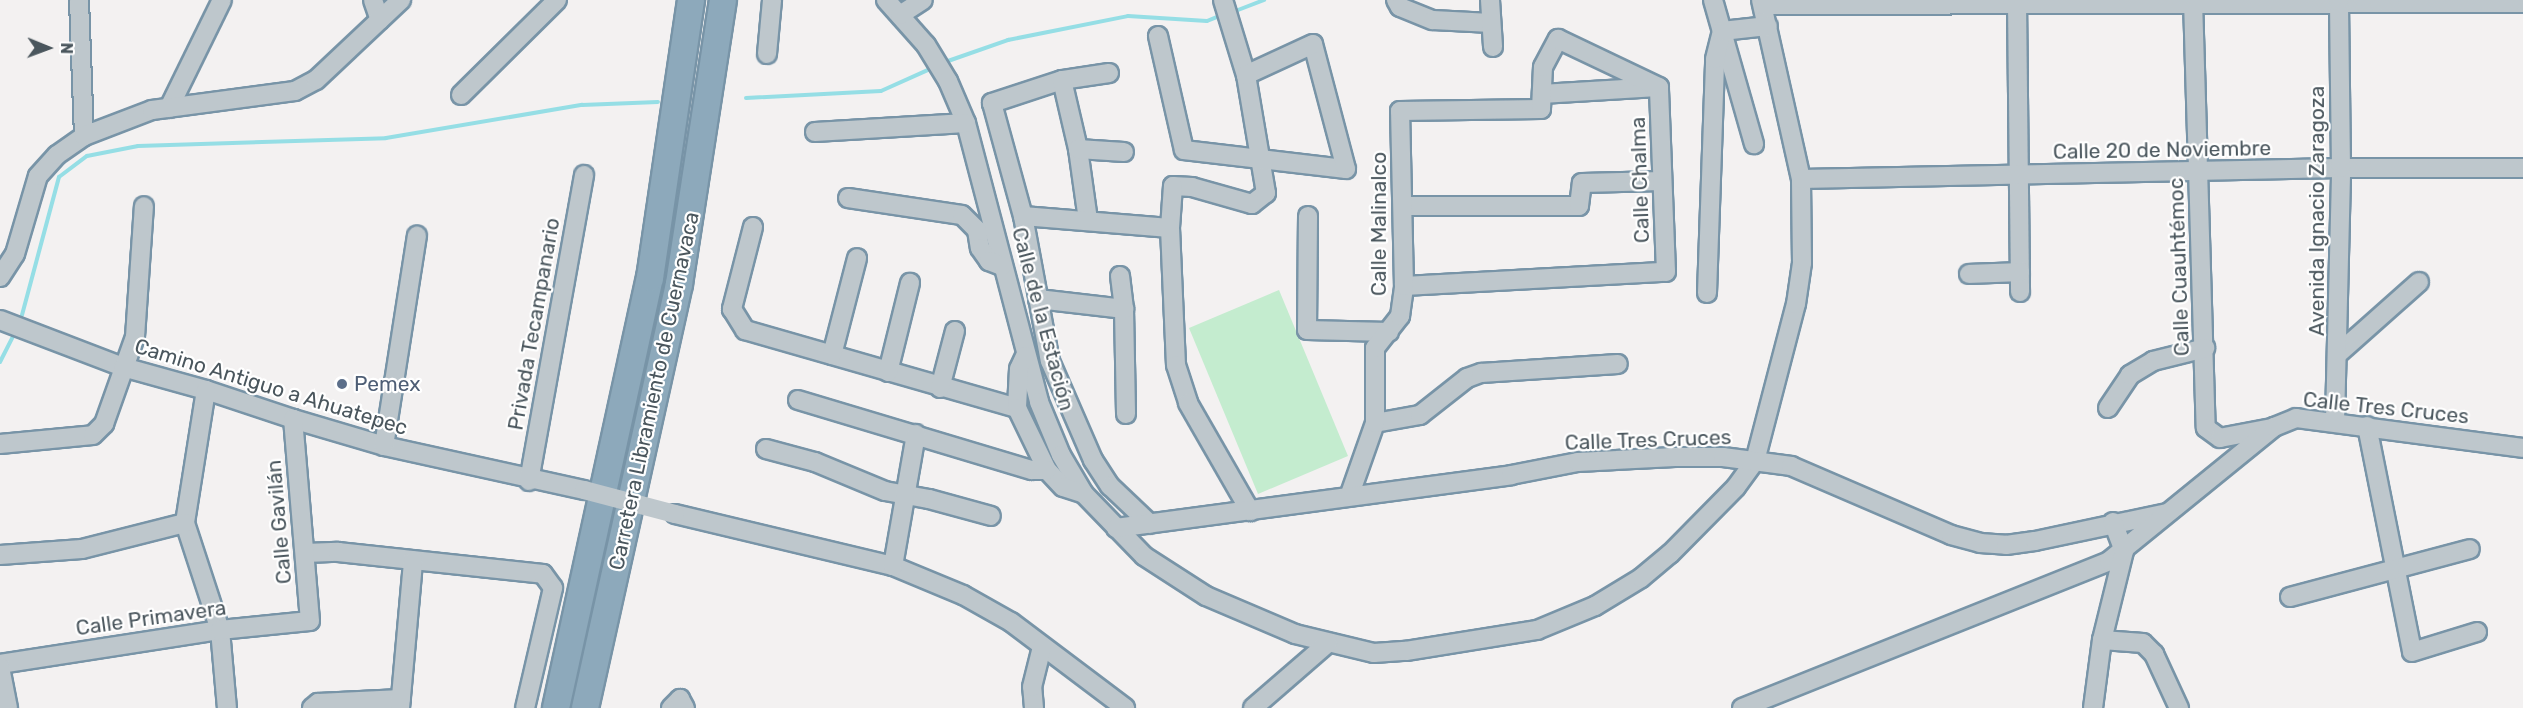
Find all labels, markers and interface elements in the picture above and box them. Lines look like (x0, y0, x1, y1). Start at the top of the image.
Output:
north arrow (18, 18, 78, 78)
text: N (57, 42, 76, 54)
street label: Avenida Ignacio Zaragoza (2304, 86, 2330, 336)
street label: Calle Chalma (1625, 116, 1655, 244)
street label: Calle 20 de Noviembre (2053, 135, 2271, 165)
street label: Calle Malinalco (1366, 152, 1392, 296)
street label: Calle Cuauhtémoc (2163, 177, 2195, 357)
street label: Carretera Libramiento de Cuernavaca (604, 210, 704, 572)
street label: Privada Tecampanario (503, 216, 565, 432)
street label: Calle de la Estación (1006, 225, 1080, 413)
street label: Camino Antiguo a Ahuatepec (131, 333, 411, 441)
place label: Pemex (354, 371, 421, 397)
marker: Pemex (335, 377, 349, 391)
street label: Calle Tres Cruces (2302, 387, 2470, 429)
street label: Calle Tres Cruces (1564, 424, 1732, 456)
street label: Calle Gavilán (261, 459, 297, 585)
street label: Calle Primavera (74, 595, 228, 641)

